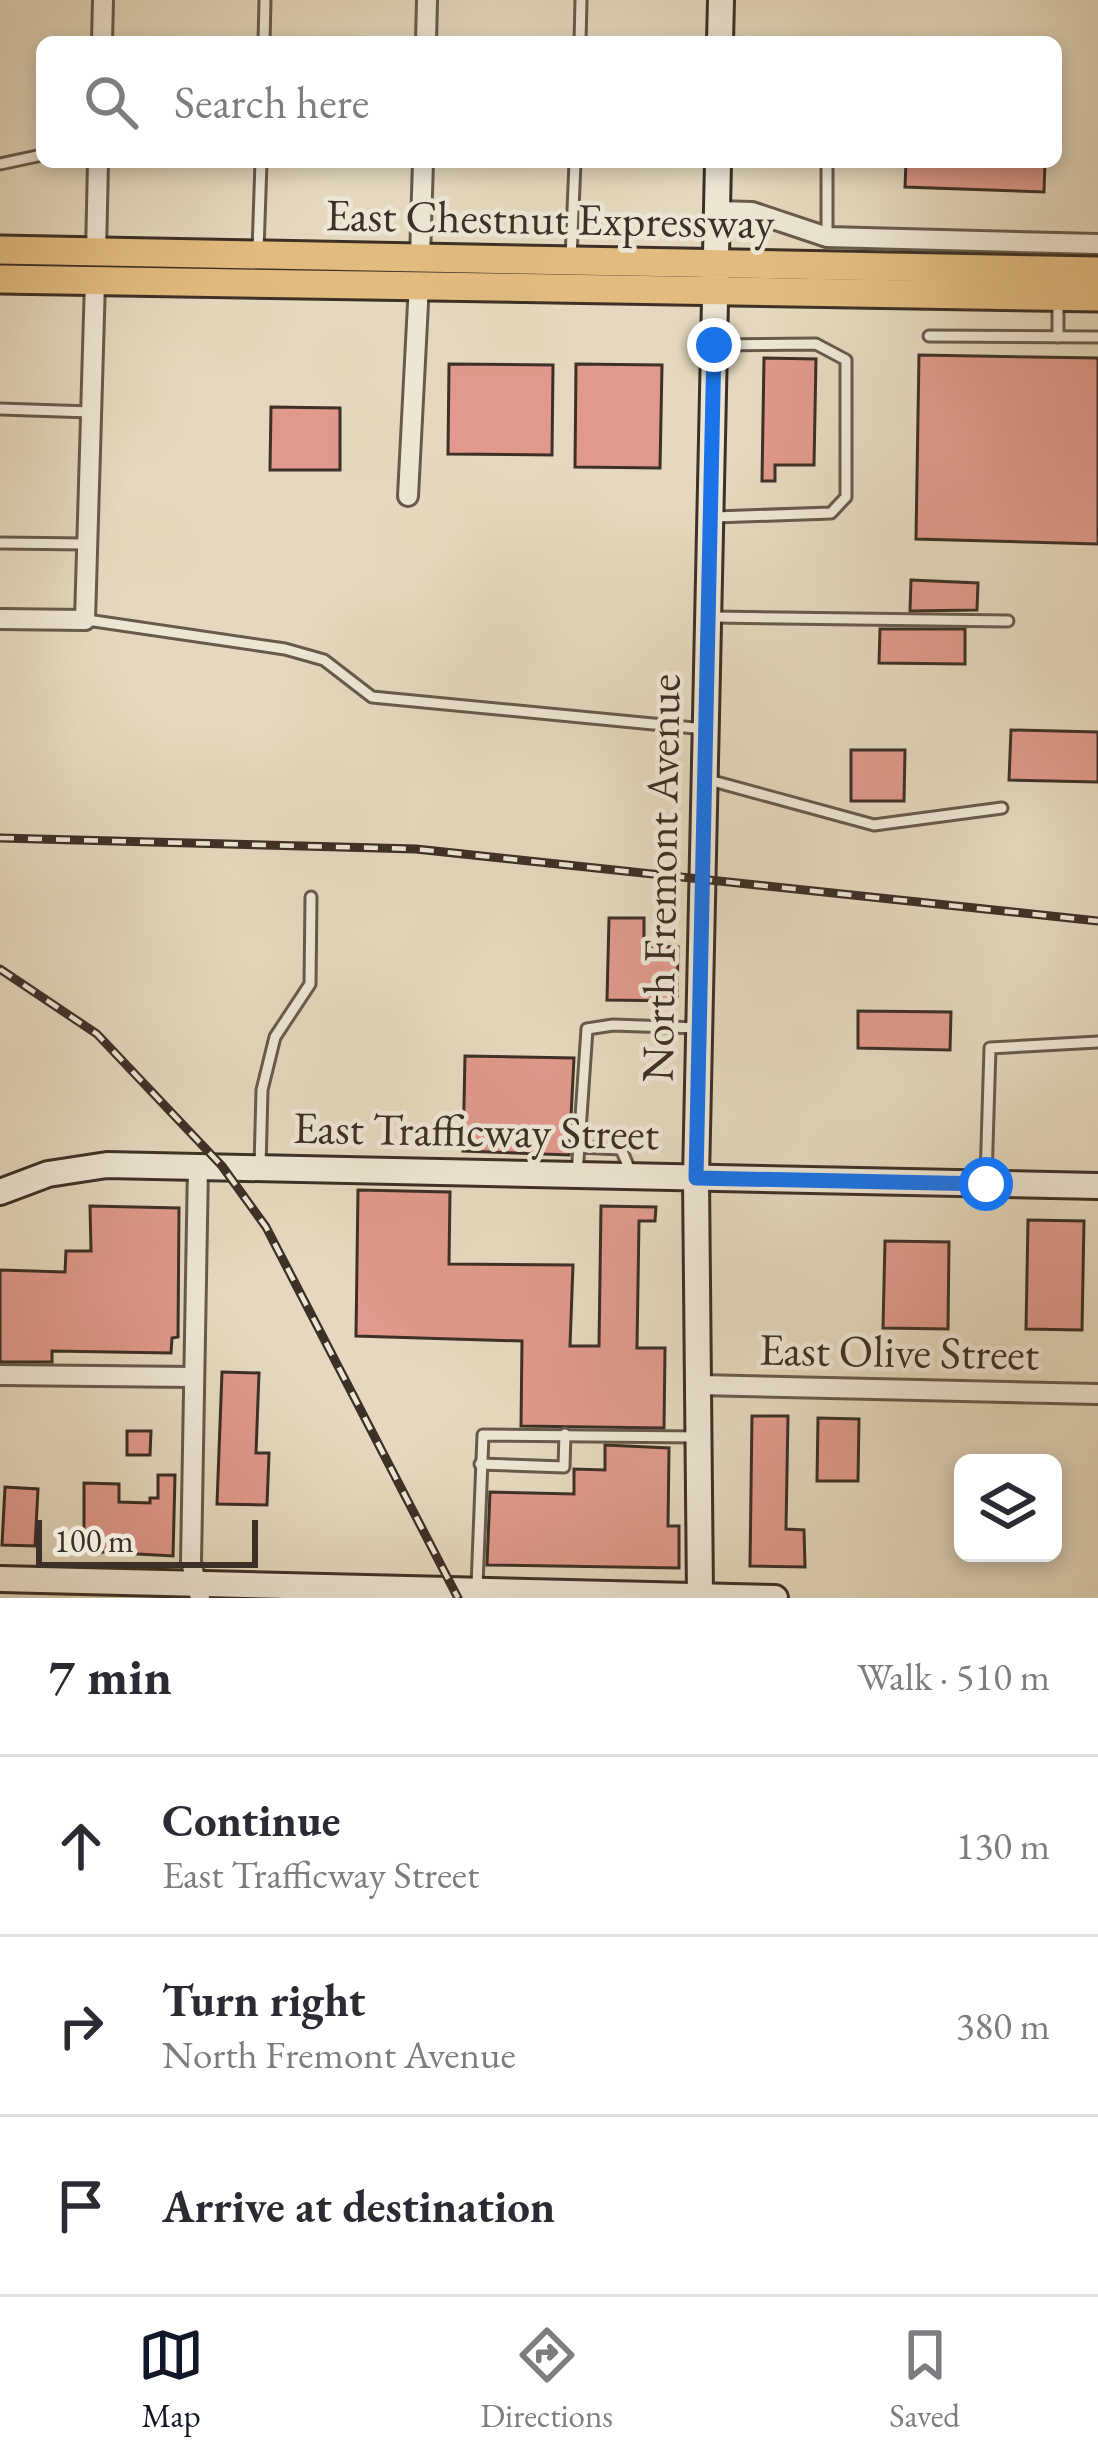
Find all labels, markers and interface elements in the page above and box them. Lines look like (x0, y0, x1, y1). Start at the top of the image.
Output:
search box (36, 36, 1062, 168)
icon: search (78, 69, 144, 135)
text: Search here (174, 73, 369, 131)
street label: East Chestnut Expressway (325, 185, 775, 251)
route end (687, 318, 741, 372)
street label: North Fremont Avenue (627, 673, 693, 1083)
street label: East Trafficway Street (292, 1098, 660, 1162)
route start (959, 1157, 1013, 1211)
street label: East Olive Street (758, 1320, 1040, 1382)
map controls (954, 1454, 1062, 1562)
button: layers (954, 1454, 1062, 1562)
scale bar (36, 1514, 258, 1567)
text: 100 m (54, 1519, 134, 1562)
text: 7 min (48, 1643, 172, 1709)
text: Walk · 510 m (857, 1651, 1050, 1702)
text: Continue (162, 1791, 340, 1849)
icon: ahead (48, 1813, 114, 1879)
text: 130 m (956, 1820, 1050, 1871)
text: East Trafficway Street (162, 1849, 479, 1900)
text: Turn right (162, 1971, 365, 2029)
icon: right (48, 1993, 114, 2059)
text: 380 m (956, 2000, 1050, 2051)
text: North Fremont Avenue (162, 2029, 516, 2080)
icon: arrive (48, 2173, 114, 2239)
text: Arrive at destination (162, 2177, 555, 2235)
tab: Map (138, 2322, 204, 2437)
tab: Directions (480, 2322, 613, 2437)
tab: Saved (889, 2322, 960, 2437)

